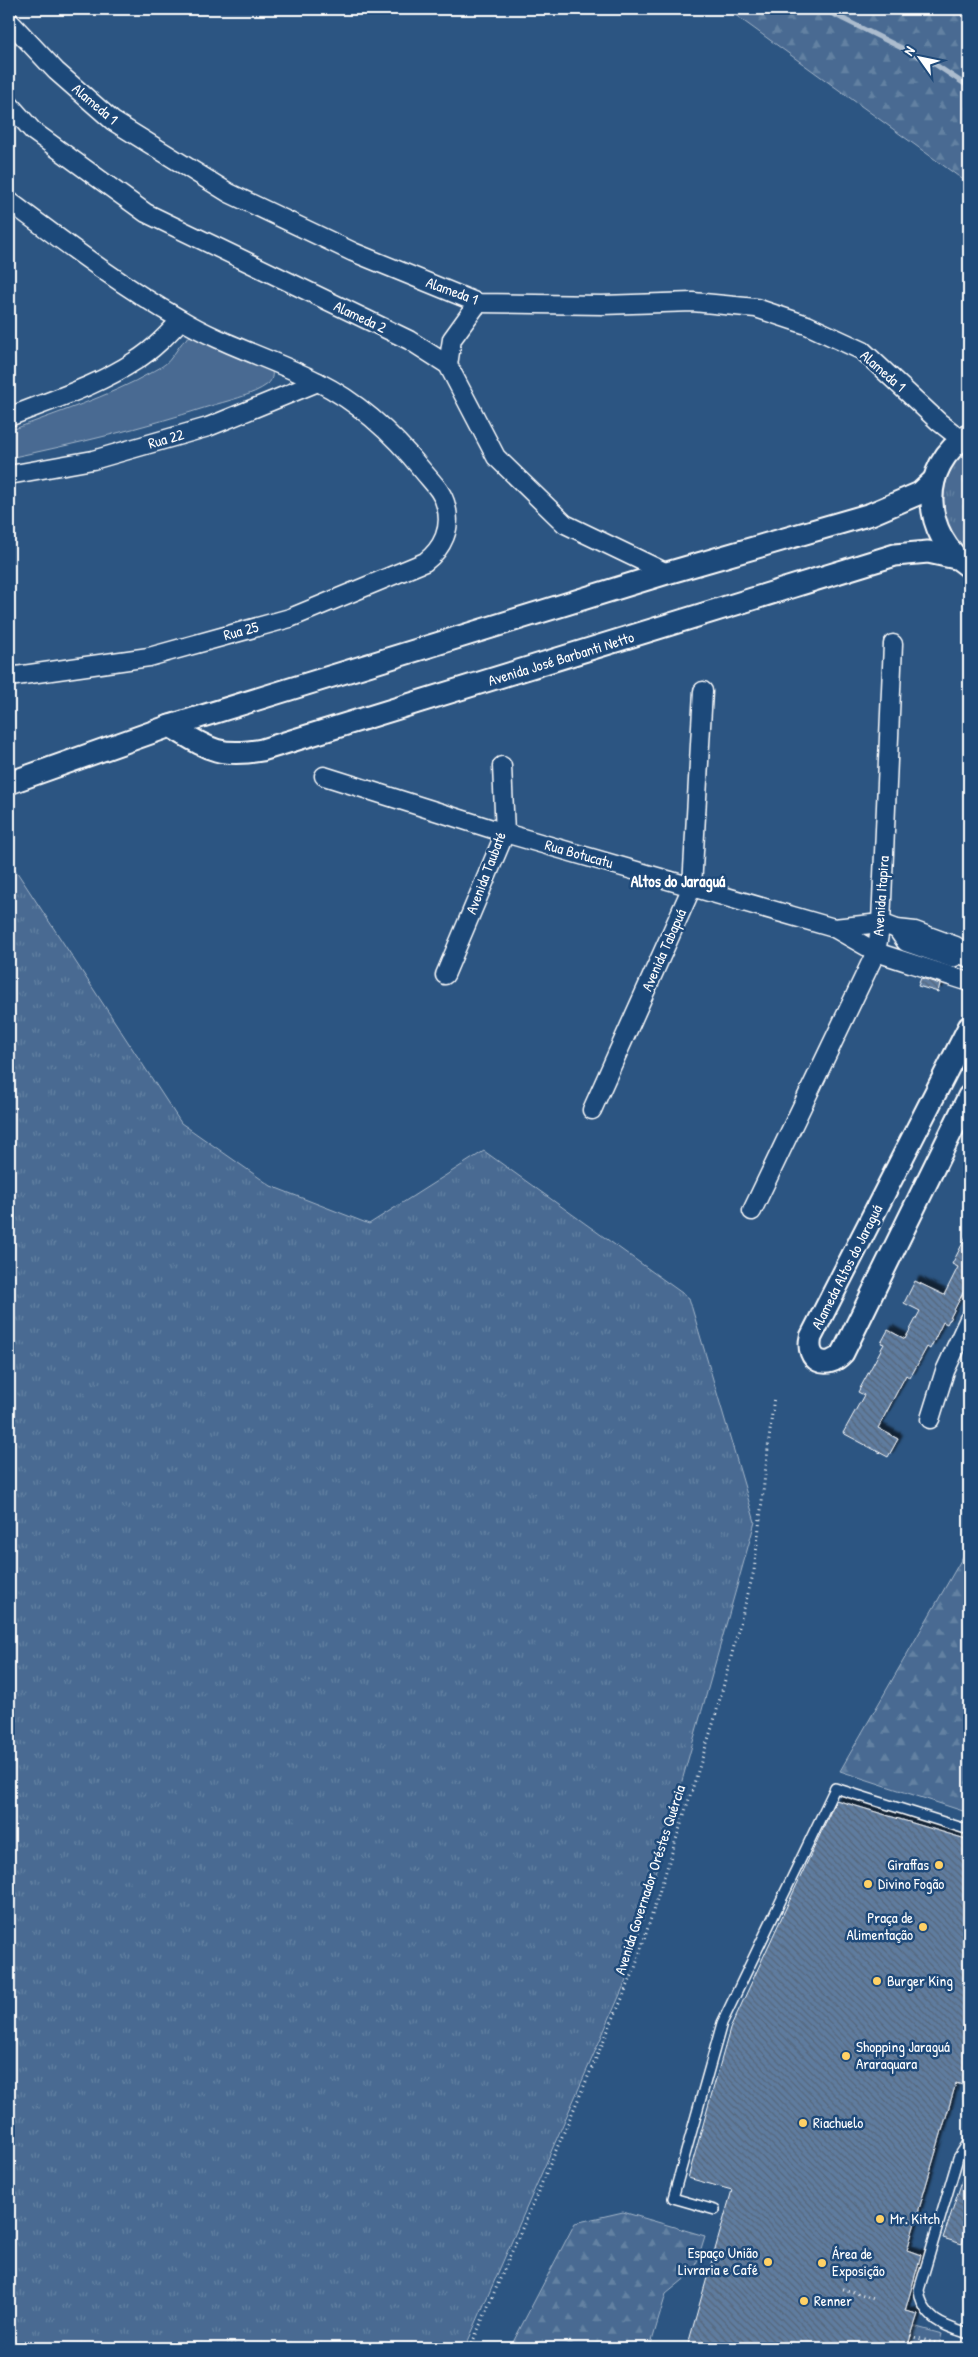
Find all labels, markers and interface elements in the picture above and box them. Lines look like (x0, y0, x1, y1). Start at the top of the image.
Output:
north arrow (896, 32, 946, 82)
text: N (899, 42, 919, 59)
street label: Alameda 1 (68, 78, 123, 129)
street label: Alameda 1 (423, 271, 481, 310)
street label: Alameda 2 (331, 295, 390, 338)
street label: Alameda 1 (856, 345, 911, 396)
street label: Rua 22 (146, 423, 186, 454)
street label: Rua 25 (221, 616, 261, 645)
street label: Avenida José Barbanti Netto (485, 626, 637, 691)
street label: Avenida Taubaté (460, 829, 511, 917)
street label: Rua Botucatu (543, 834, 616, 873)
street label: Avenida Itapira (867, 855, 894, 937)
district label: Altos do Jaraguá (631, 870, 726, 893)
street label: Avenida Tabapuá (636, 905, 691, 994)
street label: Alameda Altos do Jaraguá (806, 1201, 887, 1333)
street label: Avenida Governador Oréstes Quércia (609, 1782, 690, 1977)
place label: Giraffas (887, 1854, 929, 1875)
marker: Giraffas (933, 1859, 945, 1871)
place label: Divino Fogão (878, 1873, 944, 1894)
marker: Divino Fogão (862, 1878, 874, 1890)
place label: Praça de Alimentação (847, 1907, 913, 1945)
marker: Praça de Alimentação (917, 1921, 929, 1933)
place label: Burger King (887, 1970, 953, 1991)
marker: Burger King (871, 1975, 883, 1987)
place label: Shopping Jaraguá Araraquara (856, 2036, 950, 2074)
marker: Shopping Jaraguá Araraquara (840, 2050, 852, 2062)
place label: Riachuelo (813, 2112, 863, 2133)
marker: Riachuelo (797, 2117, 809, 2129)
place label: Mr. Kitch (890, 2208, 940, 2229)
marker: Mr. Kitch (874, 2213, 886, 2225)
place label: Espaço União Livraria e Café (678, 2242, 758, 2280)
place label: Área de Exposição (832, 2243, 885, 2281)
marker: Espaço União Livraria e Café (762, 2256, 774, 2268)
marker: Área de Exposição (816, 2257, 828, 2269)
place label: Renner (814, 2290, 852, 2311)
marker: Renner (798, 2295, 810, 2307)

